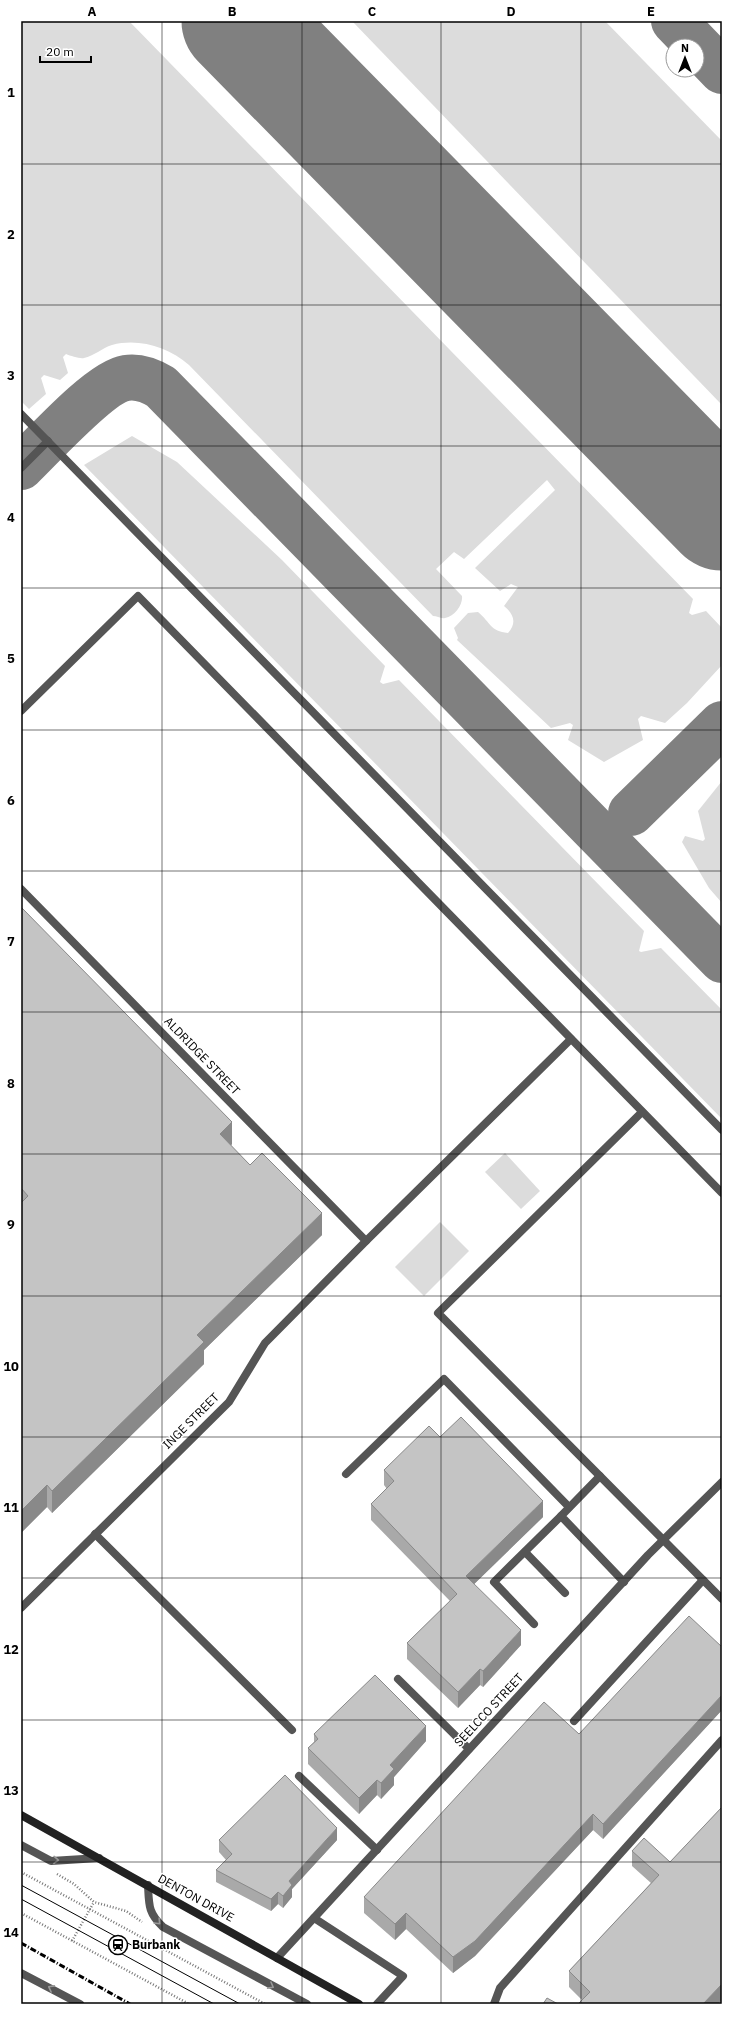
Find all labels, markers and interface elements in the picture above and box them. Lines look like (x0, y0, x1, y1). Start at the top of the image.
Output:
text: A (88, 3, 97, 20)
text: B (228, 3, 237, 20)
text: C (368, 3, 377, 20)
text: D (506, 3, 516, 20)
text: E (647, 3, 655, 20)
scale bar (40, 38, 91, 64)
north arrow (665, 38, 705, 78)
text: N (681, 41, 689, 55)
text: 20 m (46, 44, 74, 59)
text: 1 (7, 84, 15, 101)
text: 2 (7, 226, 15, 243)
text: 3 (7, 367, 15, 384)
text: 4 (7, 509, 15, 526)
text: 5 (7, 650, 15, 667)
text: 6 (7, 792, 15, 809)
text: 7 (7, 933, 15, 950)
street label: ALDRIDGE STREET (161, 1014, 244, 1098)
text: 8 (7, 1075, 15, 1092)
text: 9 (7, 1216, 15, 1233)
text: 10 (3, 1358, 19, 1375)
street label: INGE STREET (159, 1389, 222, 1452)
text: 11 (3, 1499, 19, 1516)
text: 12 (3, 1641, 19, 1658)
street label: SEELCCO STREET (451, 1670, 527, 1749)
text: 13 (3, 1782, 19, 1799)
one-way arrow (53, 1856, 59, 1864)
street label: DENTON DRIVE (156, 1870, 237, 1925)
one-way arrow (153, 1917, 161, 1925)
text: 14 (3, 1924, 19, 1941)
station icon: Burbank (107, 1934, 129, 1956)
place label: Burbank (132, 1937, 180, 1952)
one-way arrow (267, 1981, 274, 1988)
one-way arrow (48, 1986, 55, 1993)

